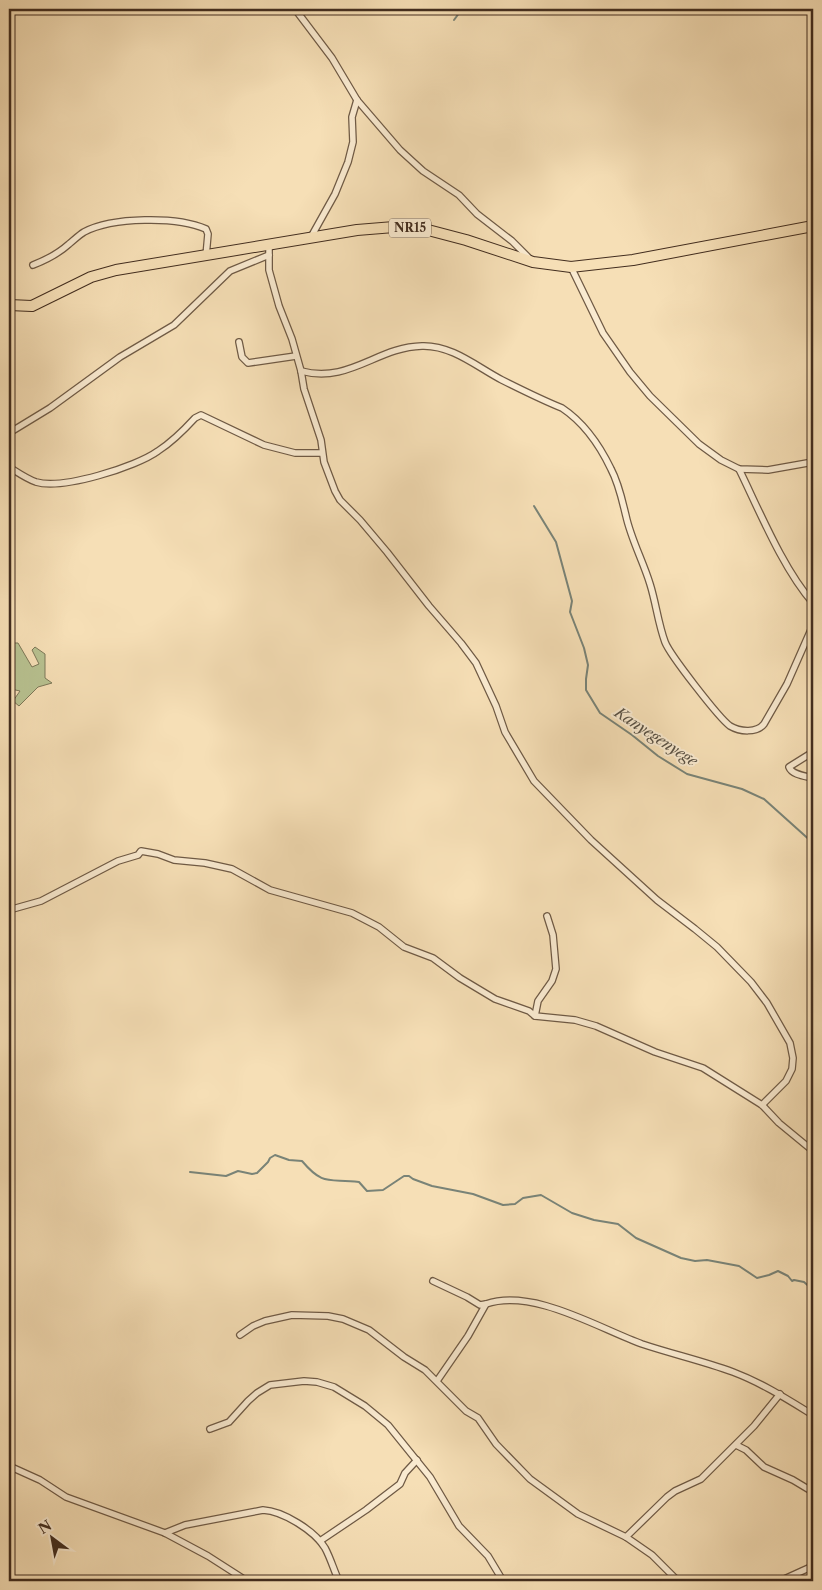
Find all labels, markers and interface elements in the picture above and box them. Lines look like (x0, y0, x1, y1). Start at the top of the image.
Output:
road number: NR15 (389, 218, 431, 238)
water label: Kanyegenyege (610, 702, 702, 771)
north arrow (28, 1512, 78, 1562)
text: N (35, 1516, 55, 1538)

